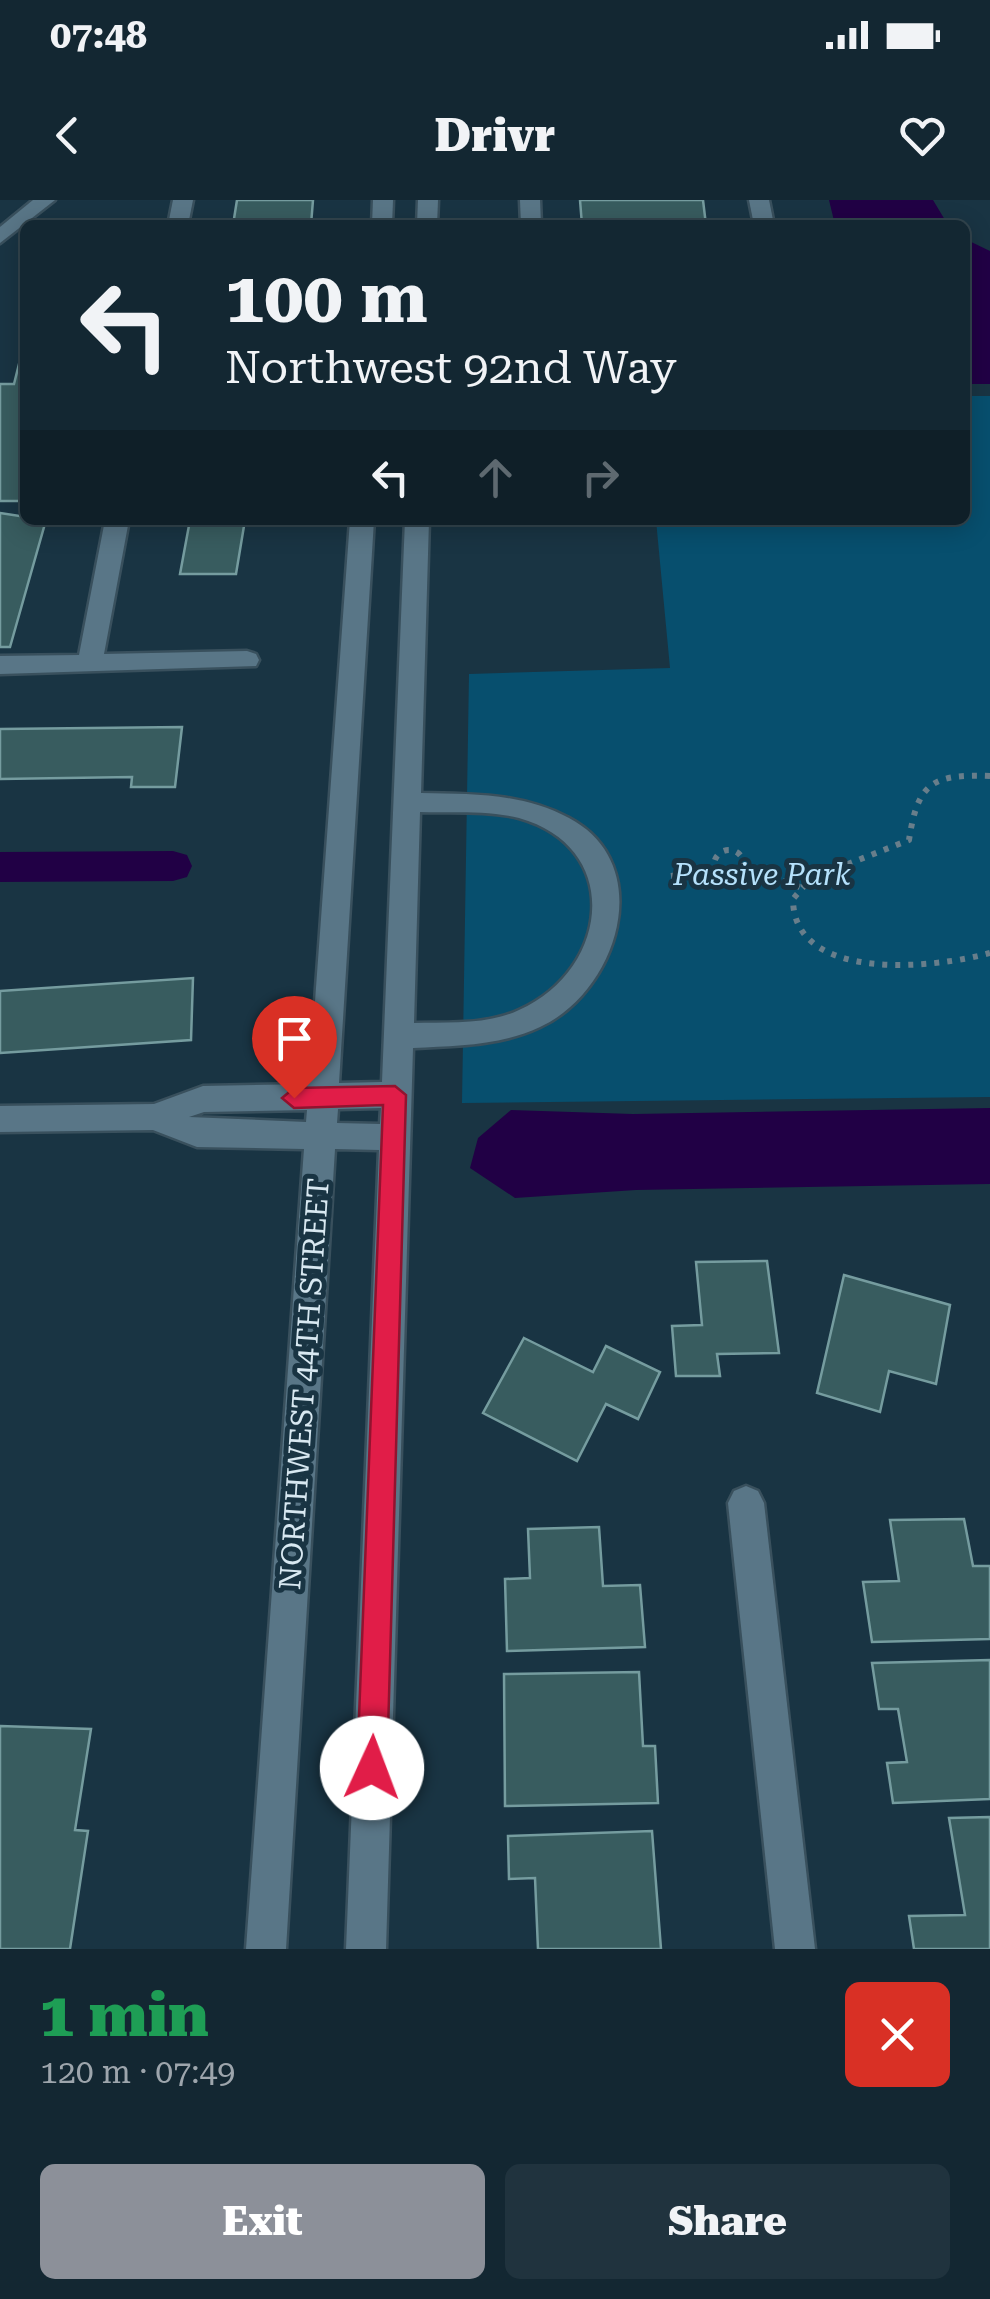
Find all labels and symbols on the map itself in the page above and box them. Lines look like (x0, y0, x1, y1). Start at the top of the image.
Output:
park label: Passive Park (672, 857, 851, 892)
pin (252, 996, 337, 1099)
street label: NORTHWEST 44TH STREET (272, 1177, 336, 1591)
position arrow (320, 1716, 424, 1820)

